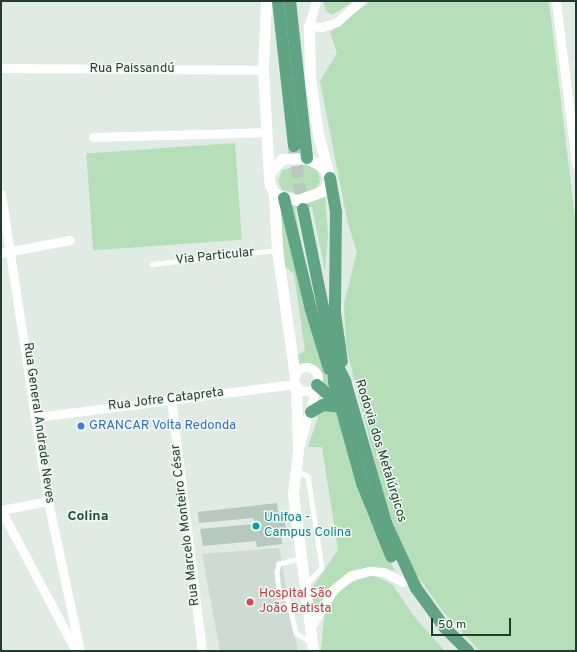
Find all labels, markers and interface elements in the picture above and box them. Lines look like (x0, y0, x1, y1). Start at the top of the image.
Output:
street label: Rua Paissandú (89, 61, 175, 77)
street label: Via Particular (175, 245, 255, 269)
street label: Rua General Andrade Neves (19, 341, 57, 505)
street label: Rodovia dos Metalúrgicos (351, 378, 409, 524)
street label: Rua Jofre Catapreta (107, 385, 225, 415)
place label: GRANCAR Volta Redonda (89, 418, 237, 434)
marker: GRANCAR Volta Redonda (76, 421, 86, 431)
street label: Rua Marcelo Monteiro César (168, 443, 204, 607)
district label: Colina (68, 509, 108, 525)
place label: Unifoa - Campus Colina (264, 511, 351, 542)
marker: Unifoa - Campus Colina (251, 521, 261, 531)
place label: Hospital São João Batista (259, 587, 332, 618)
marker: Hospital São João Batista (244, 596, 256, 608)
scale bar (433, 610, 513, 636)
text: 50 m (438, 617, 466, 633)

